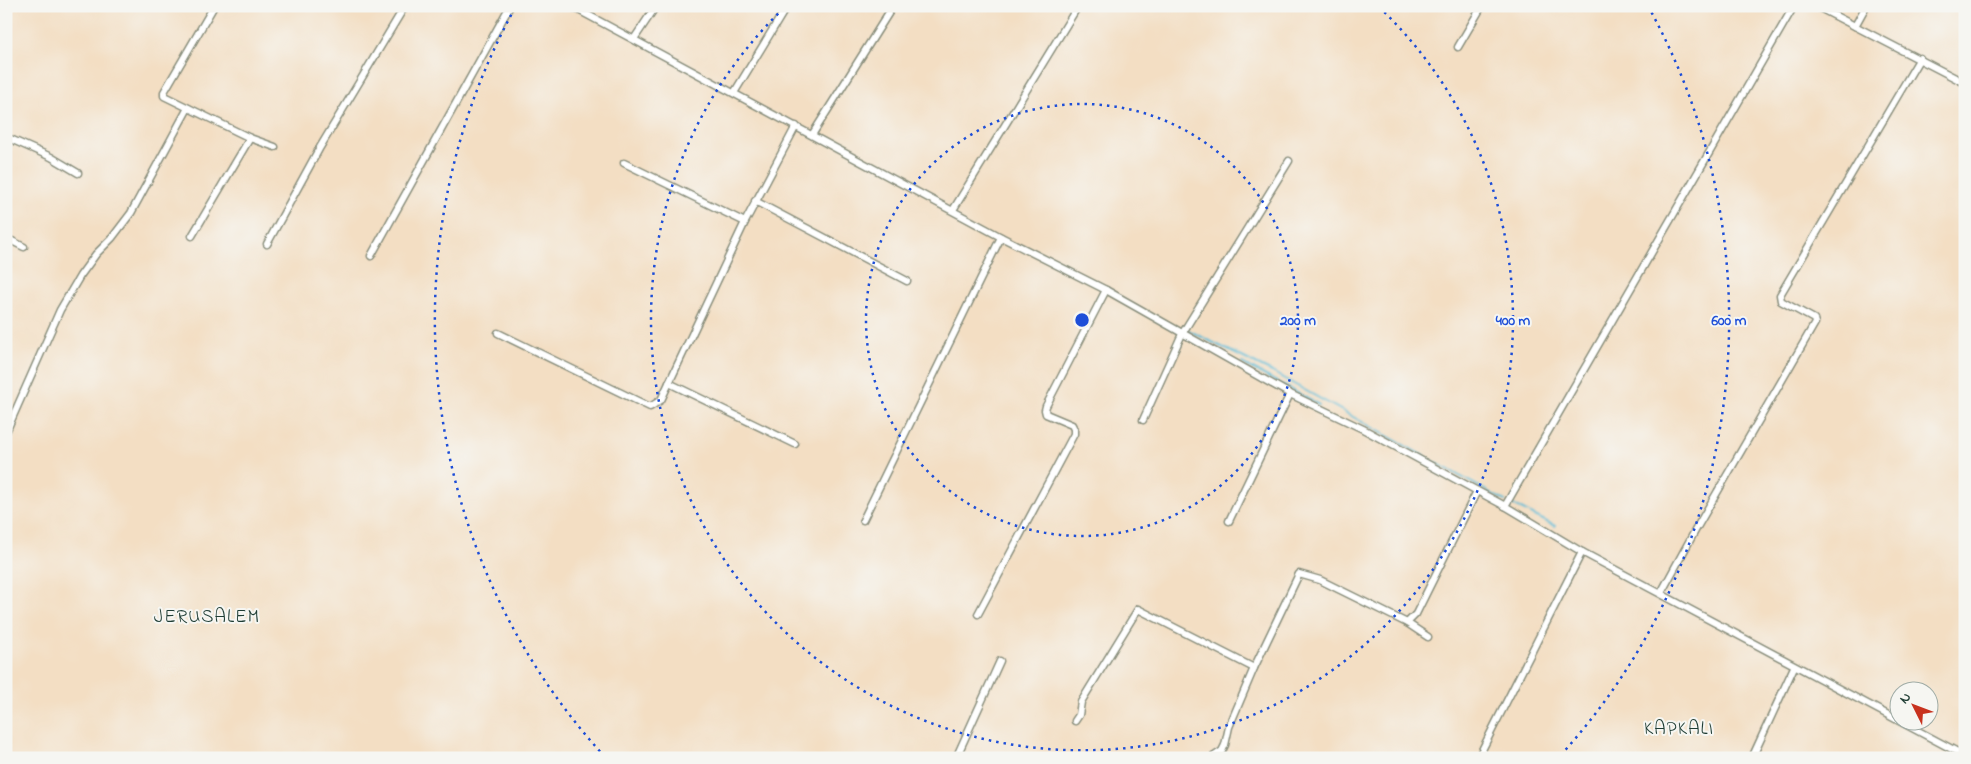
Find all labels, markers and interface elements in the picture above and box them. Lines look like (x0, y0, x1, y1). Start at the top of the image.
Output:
text: 200 m (1279, 310, 1316, 332)
text: 400 m (1495, 310, 1531, 332)
text: 600 m (1711, 310, 1747, 332)
centre of rings (1073, 311, 1091, 329)
district label: JERUSALEM (154, 604, 260, 631)
north arrow (1888, 682, 1938, 732)
text: N (1894, 688, 1916, 709)
district label: KAPKALI (1644, 716, 1714, 743)

